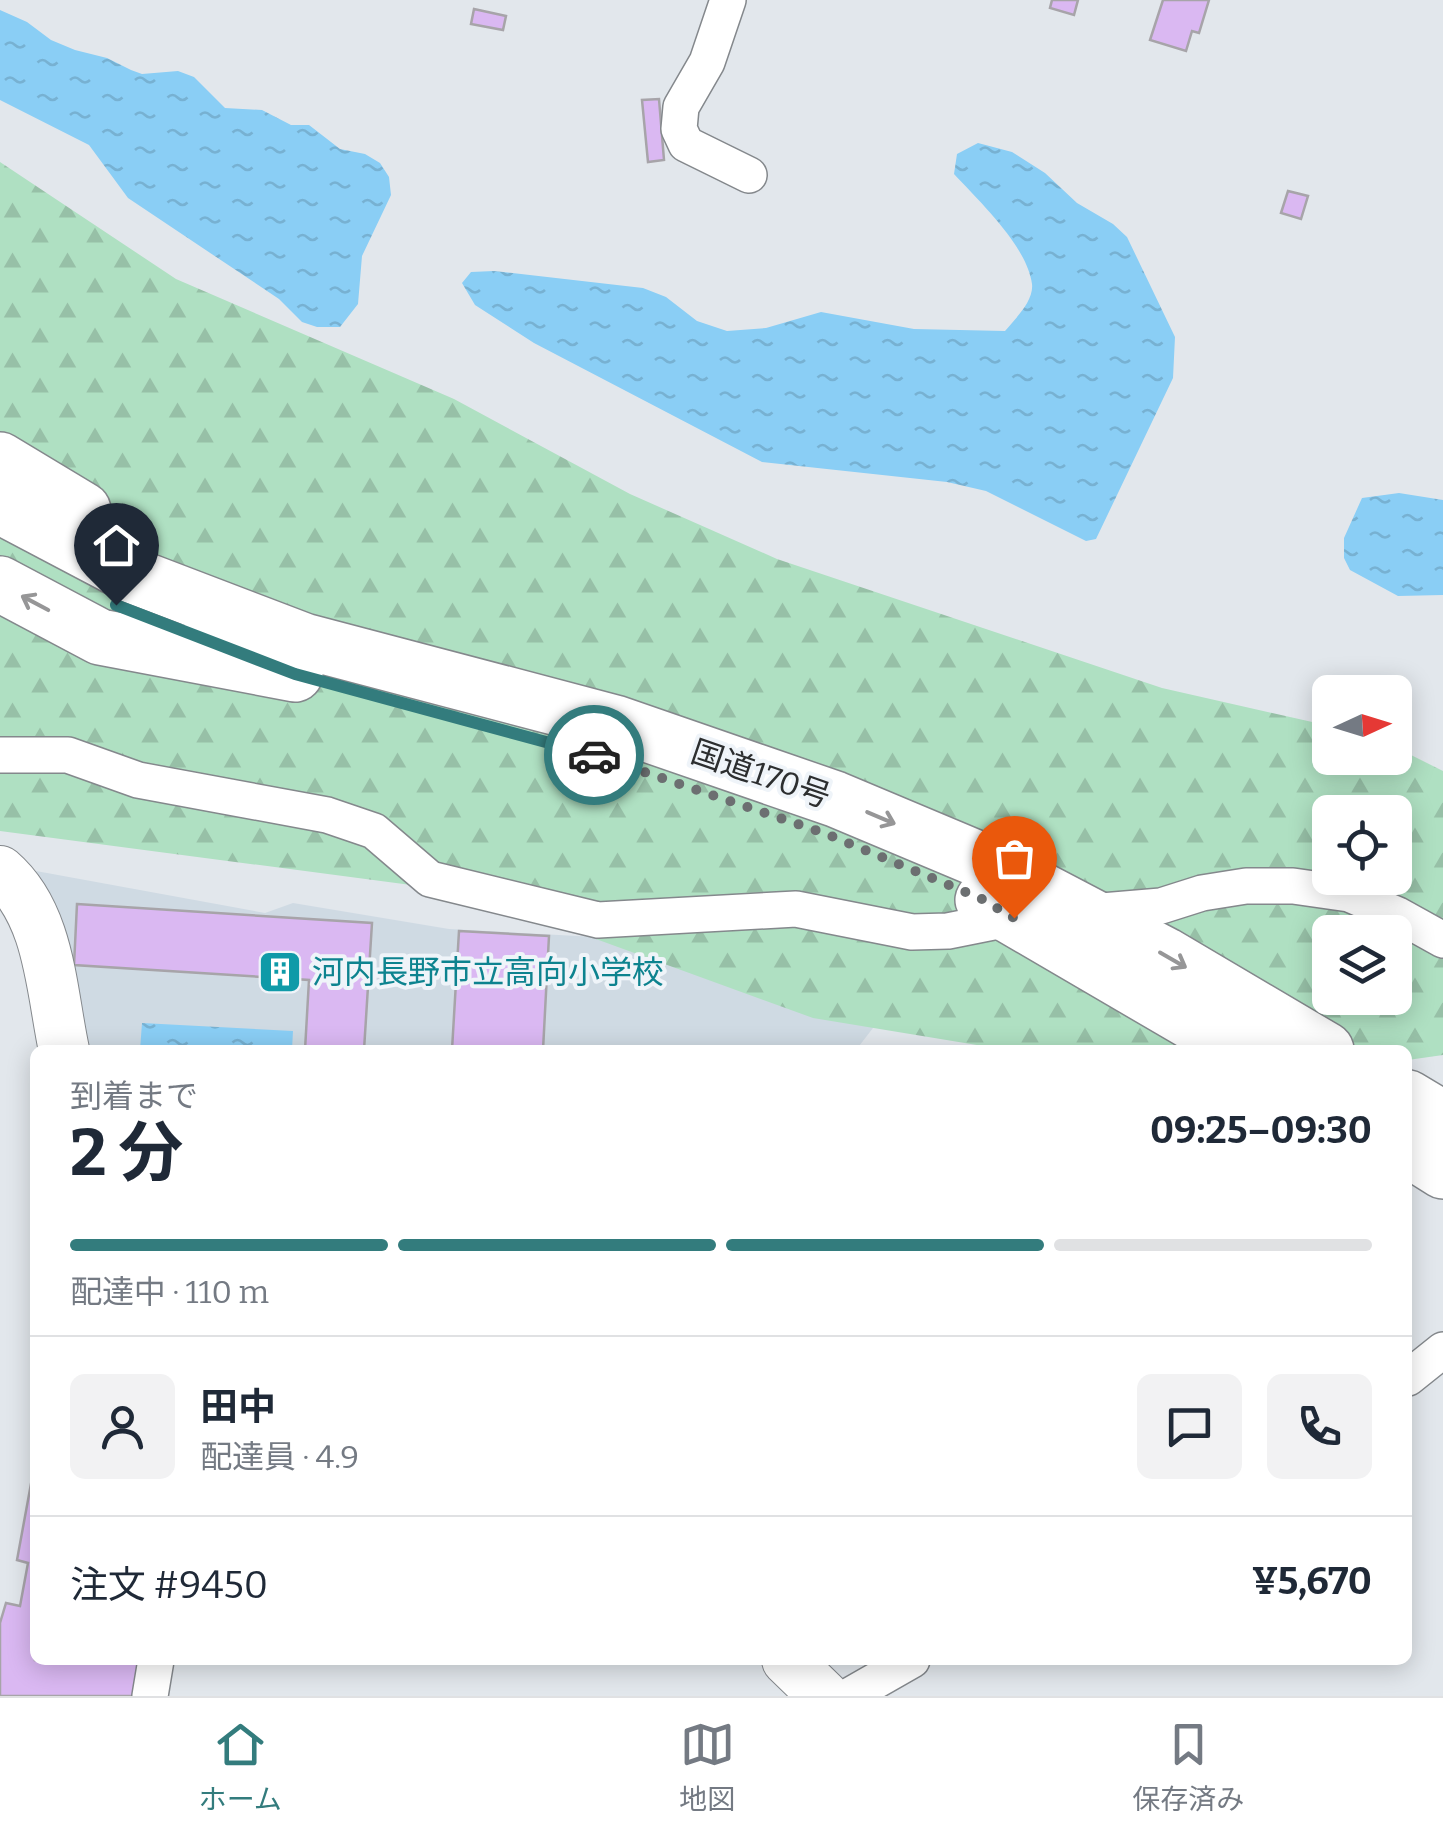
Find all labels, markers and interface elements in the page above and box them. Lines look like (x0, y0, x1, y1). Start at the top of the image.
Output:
pin (74, 503, 159, 606)
icon: home (89, 518, 144, 573)
one-way arrow (20, 593, 50, 612)
north arrow (1312, 675, 1412, 775)
map controls (1312, 675, 1412, 1015)
courier (544, 705, 644, 805)
icon: car (567, 728, 622, 783)
street label: 国道170号 (686, 732, 836, 816)
button: locate (1312, 795, 1412, 895)
one-way arrow (865, 810, 896, 828)
pin (972, 816, 1057, 919)
icon: bag (987, 831, 1042, 886)
button: layers (1312, 915, 1412, 1015)
building icon: 河内長野市立高向小学校 (257, 949, 303, 995)
one-way arrow (1158, 951, 1187, 971)
place label: 河内長野市立高向小学校 (312, 953, 664, 991)
text: 到着まで (70, 1077, 198, 1115)
text: 09:25–09:30 (1150, 1107, 1372, 1153)
text: 2 分 (70, 1114, 183, 1192)
text: 配達中 · 110 m (70, 1273, 269, 1311)
button: person (70, 1374, 175, 1479)
button: chat (1137, 1374, 1242, 1479)
button: phone (1267, 1374, 1372, 1479)
text: 田中 (200, 1384, 276, 1430)
text: 配達員 · 4.9 (200, 1438, 359, 1476)
text: ¥5,670 (1252, 1558, 1372, 1604)
text: 注文 #9450 (70, 1562, 268, 1608)
tab: ホーム (199, 1717, 282, 1817)
tab: 地図 (679, 1717, 735, 1817)
tab: 保存済み (1132, 1717, 1244, 1817)

